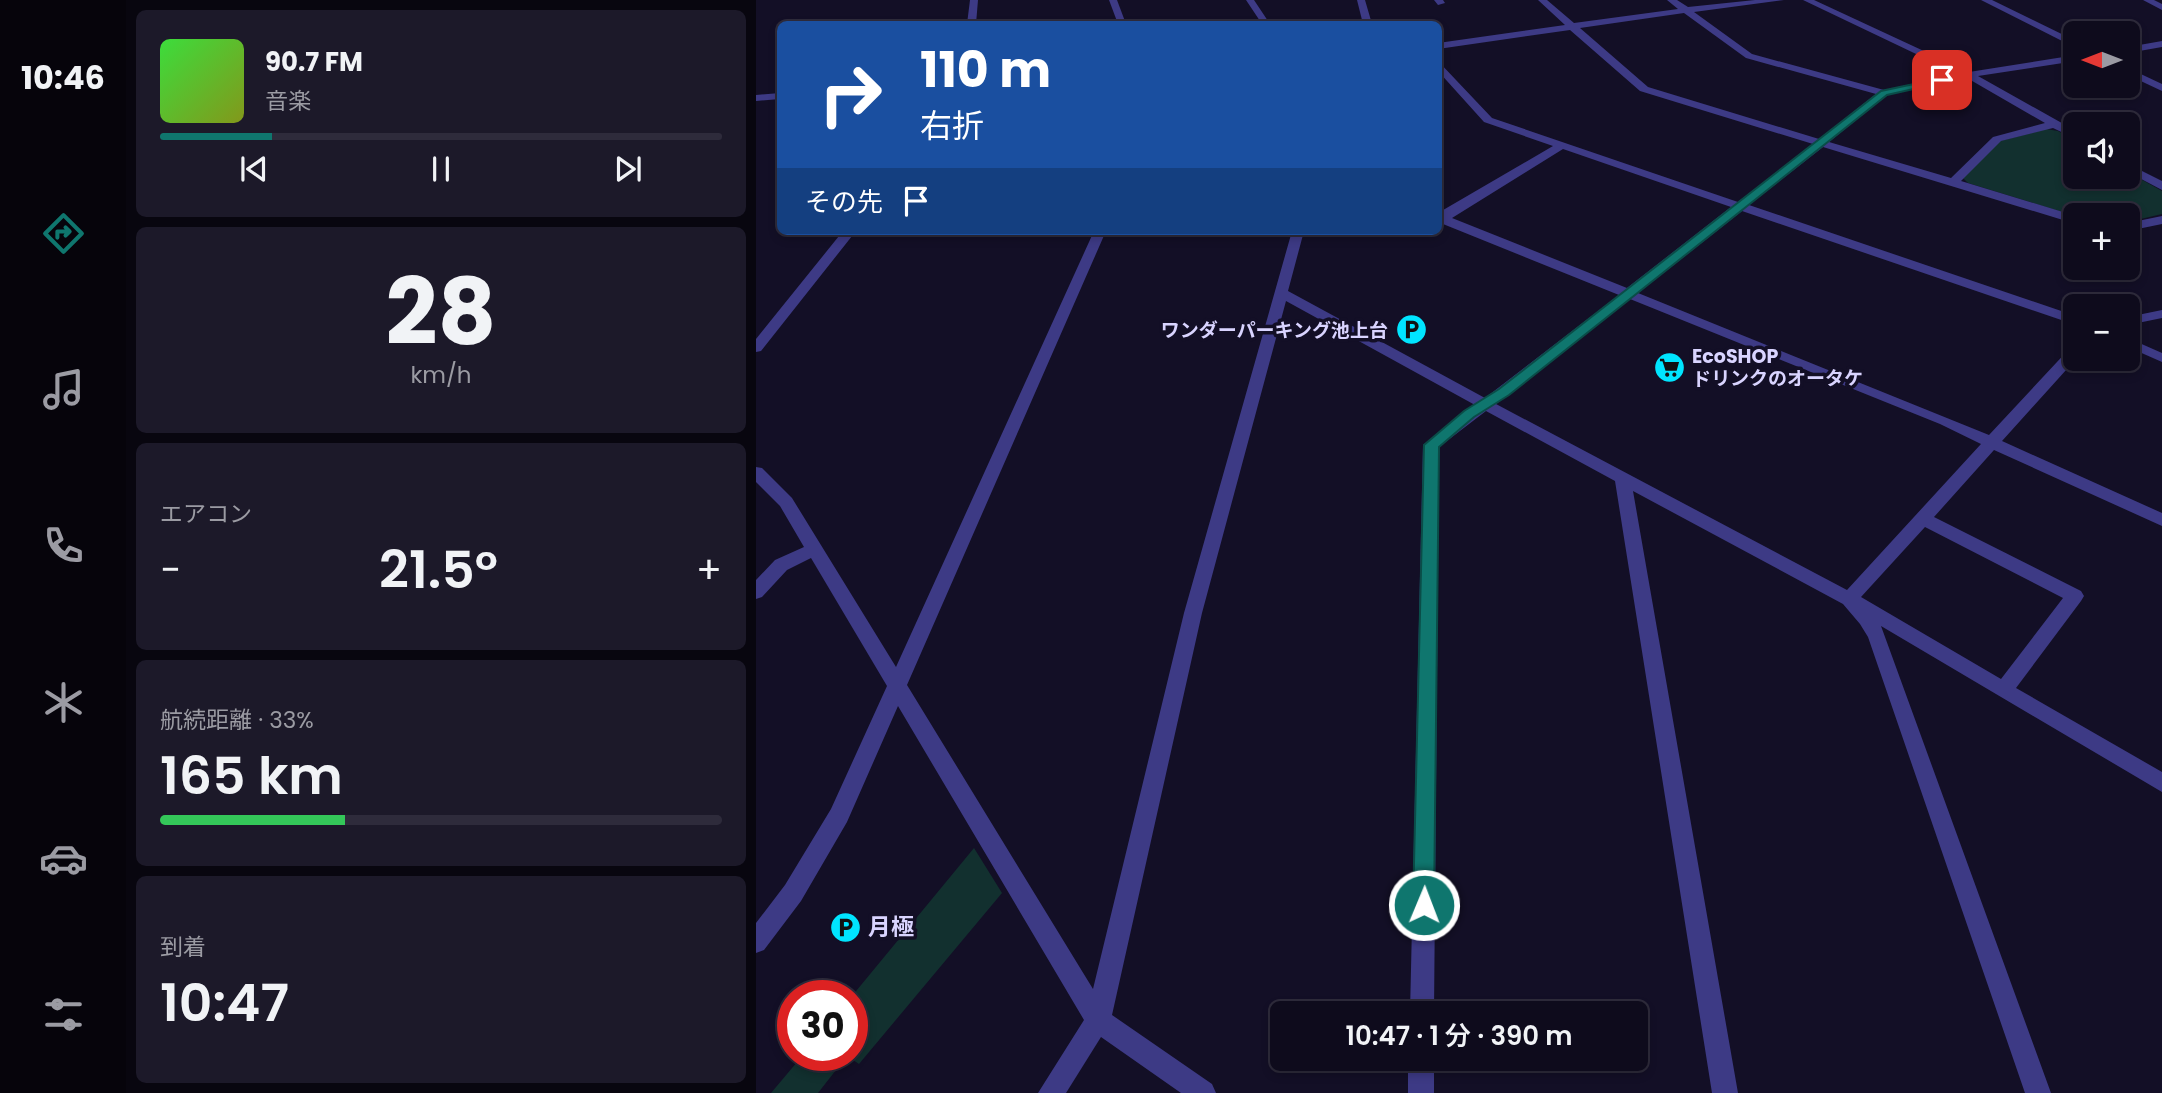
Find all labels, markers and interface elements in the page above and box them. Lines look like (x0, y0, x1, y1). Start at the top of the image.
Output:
north arrow (2063, 21, 2140, 98)
map controls (2063, 21, 2140, 371)
text: 110 m (920, 36, 1051, 104)
text: 90.7 FM (265, 44, 363, 80)
icon: right (805, 49, 896, 140)
pin (1912, 50, 1972, 110)
text: 10:46 (21, 55, 105, 100)
icon: arrive (1923, 61, 1961, 99)
text: 音楽 (265, 85, 311, 117)
text: 右折 (920, 103, 984, 148)
button: sound (2063, 112, 2140, 189)
icon: previous (235, 150, 273, 188)
icon: pause (422, 150, 460, 188)
icon: next (609, 150, 647, 188)
icon: arrive (897, 182, 935, 220)
text: その先 (805, 184, 883, 220)
button: + (2063, 203, 2140, 280)
icon: directions (39, 209, 88, 258)
text: 28 (386, 248, 496, 376)
button: − (2063, 294, 2140, 371)
parking icon: ワンダーパーキング池上台 (1394, 313, 1428, 347)
place label: ワンダーパーキング池上台 (1161, 317, 1388, 344)
place label: EcoSHOP ドリンクのオータケ (1692, 343, 1863, 392)
supermarket icon: EcoSHOP ドリンクのオータケ (1652, 350, 1686, 384)
text: km/h (410, 359, 472, 391)
icon: music (39, 365, 88, 414)
text: エアコン (160, 498, 252, 530)
icon: phone (39, 521, 88, 570)
text: 21.5° (379, 533, 498, 606)
text: − (160, 543, 181, 596)
text: + (696, 543, 722, 596)
icon: climate (39, 678, 88, 727)
text: 航続距離 · 33% (160, 704, 314, 736)
text: 165 km (160, 739, 343, 812)
icon: car (39, 834, 88, 883)
position arrow (1387, 868, 1461, 942)
parking icon: 月極 (828, 910, 862, 944)
place label: 月極 (868, 911, 914, 943)
text: 到着 (160, 931, 206, 963)
text: 10:47 (160, 966, 289, 1039)
speed limit sign: 30 (777, 980, 868, 1071)
icon: filters (39, 990, 88, 1039)
text: 10:47 · 1 分 · 390 m (1346, 1018, 1572, 1054)

